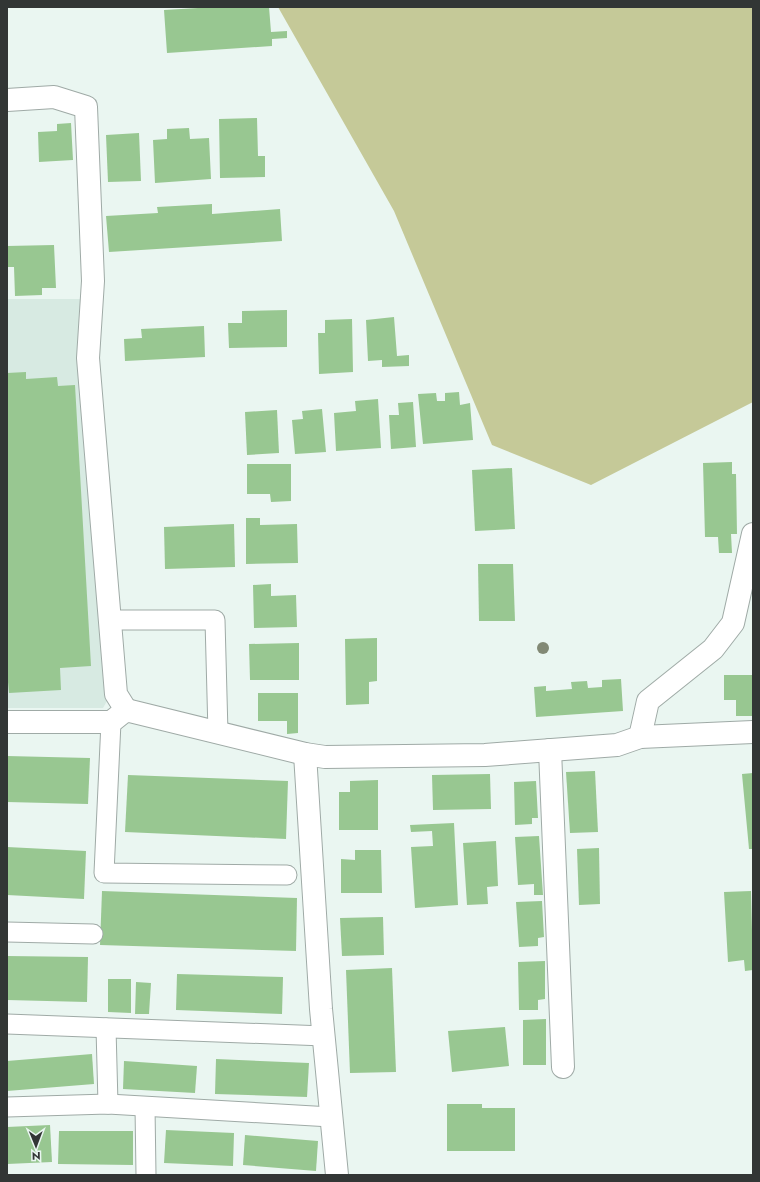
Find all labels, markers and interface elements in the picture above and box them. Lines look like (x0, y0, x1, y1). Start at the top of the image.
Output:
north arrow (16, 1126, 56, 1166)
text: N (32, 1148, 41, 1164)

